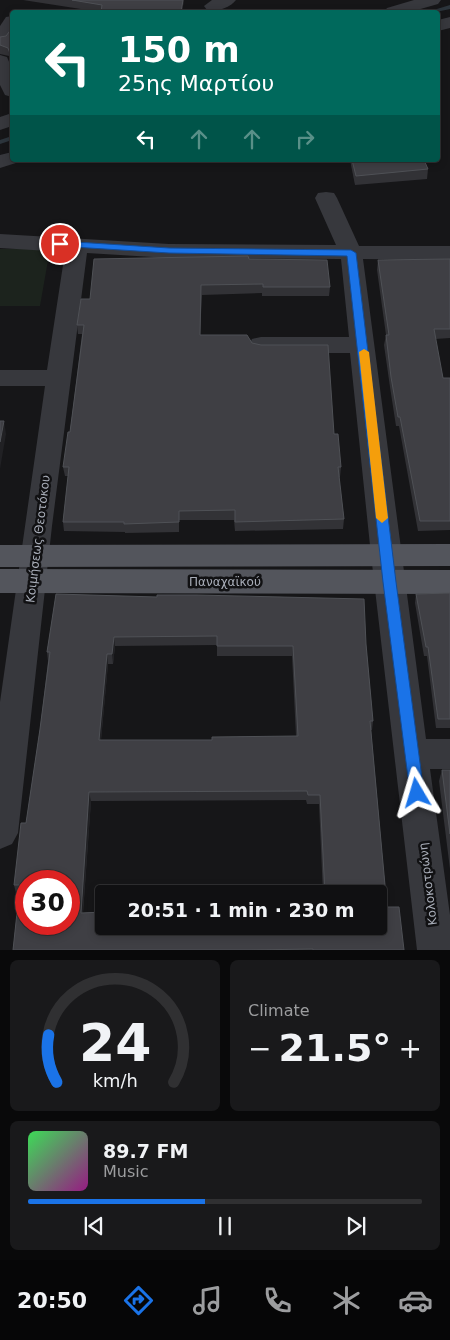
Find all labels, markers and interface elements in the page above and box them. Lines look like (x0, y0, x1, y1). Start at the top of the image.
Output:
icon: left (35, 30, 100, 95)
text: 150 m (118, 30, 240, 70)
text: 25ης Μαρτίου (118, 71, 274, 96)
icon: left (132, 125, 160, 153)
icon: ahead (185, 125, 213, 153)
icon: ahead (238, 125, 266, 153)
icon: right (291, 125, 319, 153)
pin (39, 223, 81, 265)
icon: arrive (46, 230, 74, 258)
street label: Κοιμήσεως Θεοτόκου (23, 474, 53, 604)
street label: Παναχαϊκού (189, 575, 261, 589)
position arrow (390, 766, 442, 818)
street label: Κολοκοτρώνη (416, 842, 440, 926)
speed limit sign: 30 (15, 870, 80, 935)
text: 20:51 · 1 min · 230 m (127, 899, 355, 921)
text: Climate (248, 1001, 310, 1020)
text: 24 (79, 1013, 151, 1073)
text: 21.5° (279, 1026, 391, 1070)
text: − (248, 1032, 271, 1065)
text: + (399, 1032, 422, 1065)
text: km/h (92, 1070, 138, 1091)
text: 89.7 FM (103, 1140, 188, 1162)
text: Music (103, 1162, 149, 1181)
icon: previous (80, 1212, 108, 1240)
icon: pause (211, 1212, 239, 1240)
icon: next (342, 1212, 370, 1240)
icon: directions (121, 1283, 156, 1318)
icon: music (190, 1283, 225, 1318)
icon: phone (260, 1283, 295, 1318)
icon: climate (329, 1283, 364, 1318)
icon: car (398, 1283, 433, 1318)
text: 20:50 (17, 1288, 87, 1313)

